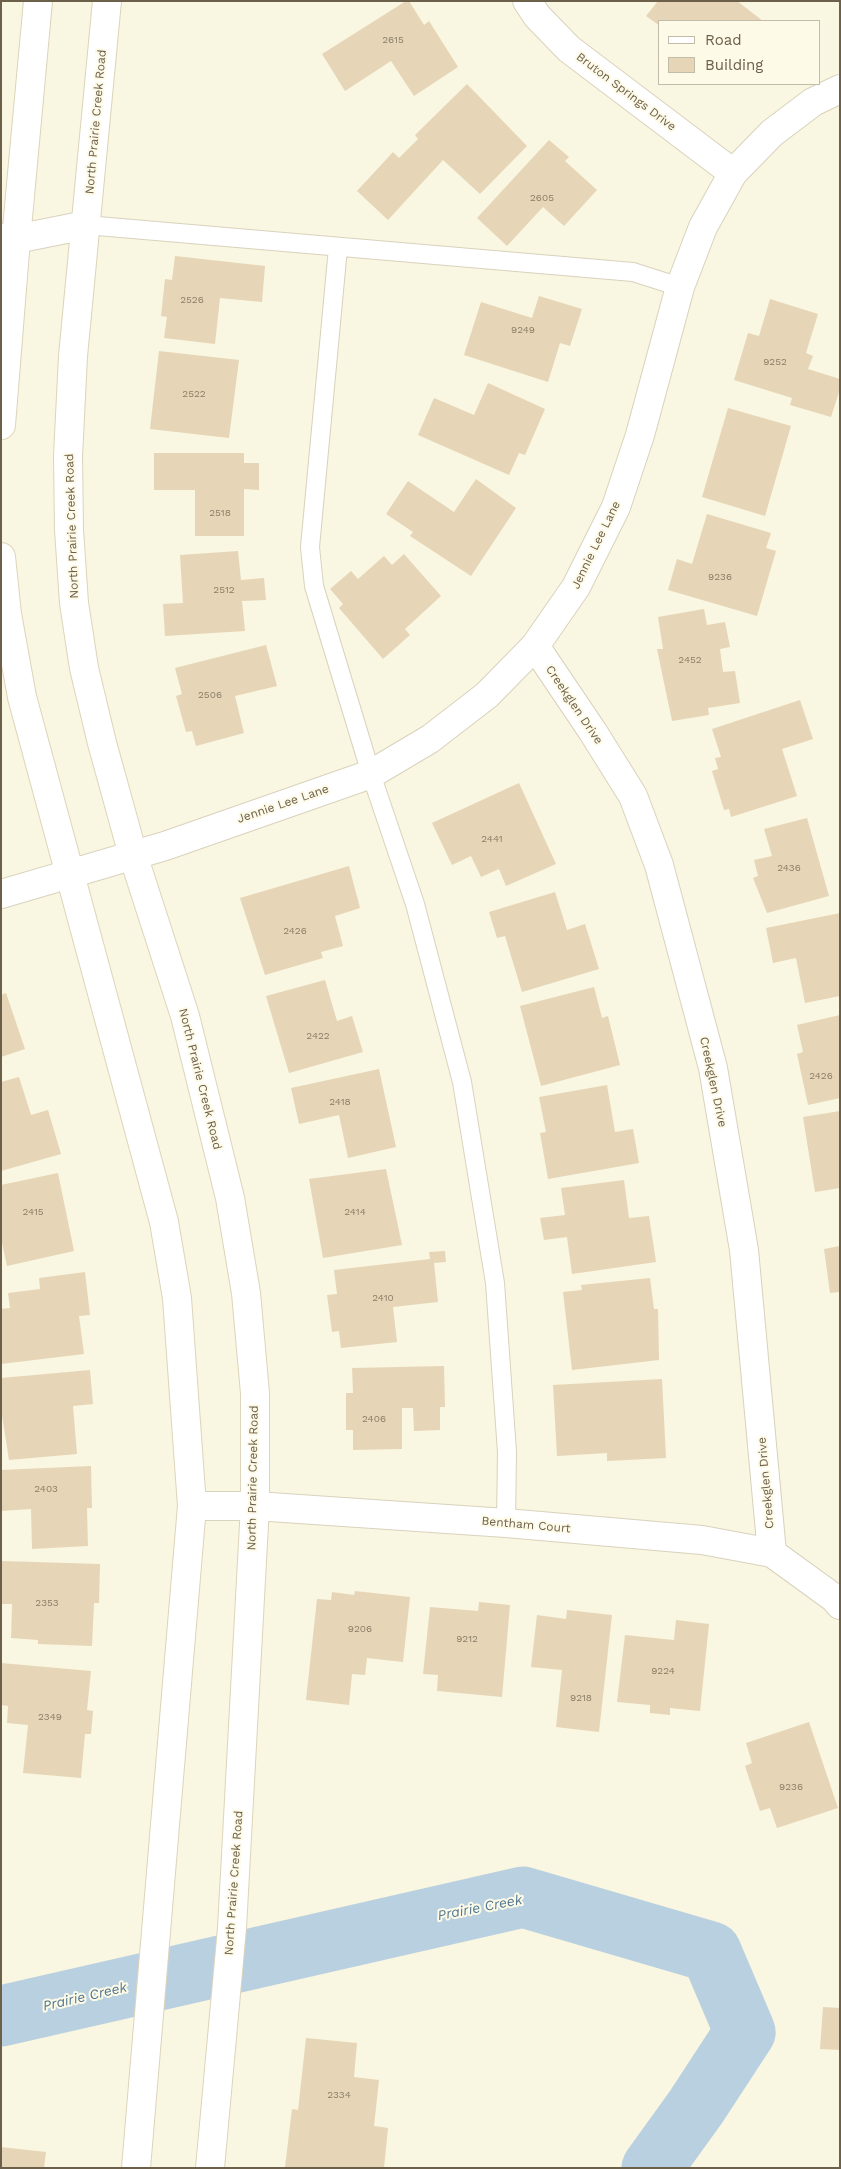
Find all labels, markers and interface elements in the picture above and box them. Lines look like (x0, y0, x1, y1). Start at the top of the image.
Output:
legend (658, 20, 821, 85)
text: Road (705, 31, 742, 49)
house number: 2615 (382, 34, 404, 46)
street label: North Prairie Creek Road (83, 49, 109, 195)
street label: Bruton Springs Drive (573, 50, 679, 134)
text: Building (705, 56, 763, 74)
house number: 2605 (530, 192, 554, 204)
house number: 2526 (180, 294, 204, 306)
house number: 9249 (511, 324, 535, 336)
house number: 9252 (763, 356, 787, 368)
house number: 2522 (182, 388, 206, 400)
street label: North Prairie Creek Road (62, 453, 82, 599)
street label: Jennie Lee Lane (569, 499, 623, 591)
house number: 2518 (209, 507, 231, 519)
house number: 9236 (708, 571, 732, 583)
house number: 2512 (213, 584, 235, 596)
house number: 2452 (678, 654, 702, 666)
street label: Creekglen Drive (542, 663, 606, 747)
house number: 2506 (198, 689, 222, 701)
street label: Jennie Lee Lane (235, 782, 331, 826)
house number: 2441 (481, 833, 503, 845)
house number: 2436 (777, 862, 801, 874)
house number: 2426 (283, 925, 307, 937)
street label: North Prairie Creek Road (175, 1007, 225, 1151)
house number: 2422 (306, 1030, 330, 1042)
street label: Creekglen Drive (696, 1036, 730, 1128)
house number: 2426 (809, 1070, 833, 1082)
house number: 2418 (329, 1096, 351, 1108)
house number: 2415 (22, 1206, 44, 1218)
house number: 2414 (344, 1206, 366, 1218)
house number: 2410 (372, 1292, 394, 1304)
street label: North Prairie Creek Road (245, 1405, 261, 1551)
house number: 2406 (362, 1413, 386, 1425)
street label: Creekglen Drive (755, 1437, 777, 1529)
house number: 2403 (34, 1483, 58, 1495)
street label: Bentham Court (481, 1514, 571, 1536)
house number: 2353 (35, 1597, 59, 1609)
house number: 9206 (348, 1623, 372, 1635)
house number: 9212 (456, 1633, 478, 1645)
house number: 9224 (651, 1665, 675, 1677)
house number: 9218 (570, 1692, 592, 1704)
house number: 2349 (38, 1711, 62, 1723)
house number: 9236 (779, 1781, 803, 1793)
street label: North Prairie Creek Road (222, 1810, 246, 1956)
water label: Prairie Creek (436, 1892, 524, 1924)
water label: Prairie Creek (41, 1979, 129, 2015)
house number: 2334 (327, 2089, 351, 2101)

